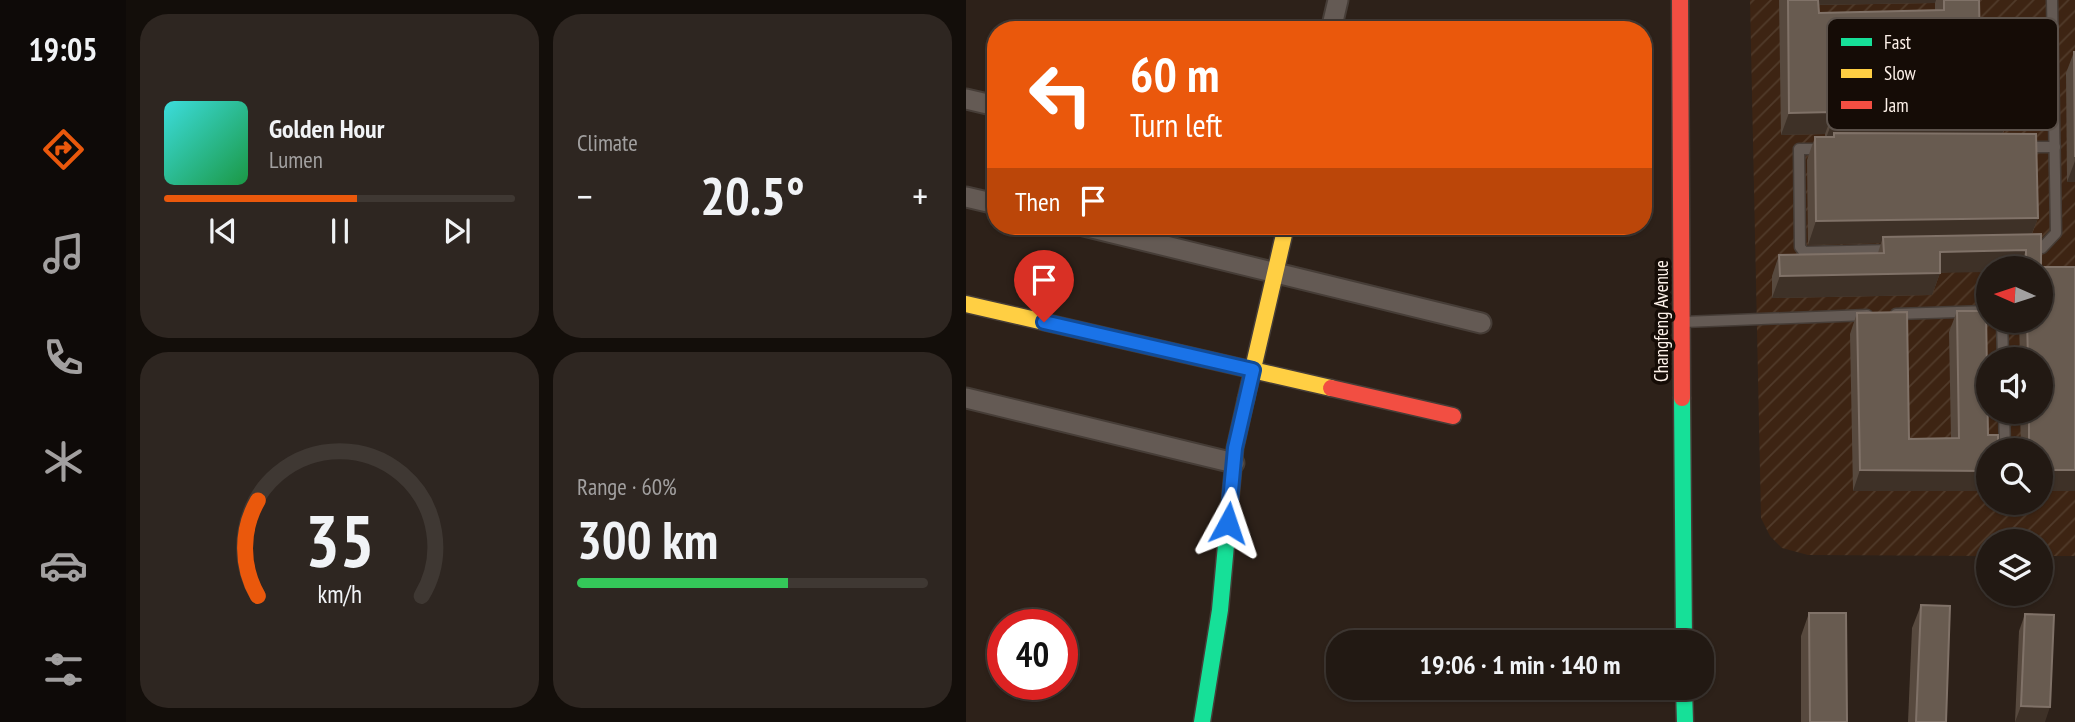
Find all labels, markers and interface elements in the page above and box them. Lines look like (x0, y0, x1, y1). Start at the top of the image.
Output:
legend (1827, 18, 2058, 130)
text: 19:05 (28, 28, 98, 70)
text: Fast (1884, 30, 1912, 54)
text: 60 m (1130, 42, 1219, 106)
icon: left (1015, 49, 1106, 140)
text: Slow (1884, 61, 1917, 85)
text: Jam (1883, 93, 1909, 117)
text: Turn left (1130, 104, 1222, 146)
text: Golden Hour (269, 112, 384, 145)
icon: directions (39, 125, 88, 174)
text: Climate (577, 128, 638, 157)
text: Lumen (269, 145, 323, 174)
text: 20.5° (700, 162, 805, 229)
text: − (577, 171, 593, 220)
text: + (912, 171, 928, 220)
icon: arrive (1074, 182, 1112, 220)
text: Then (1015, 185, 1060, 218)
icon: previous (204, 212, 242, 250)
icon: pause (321, 212, 359, 250)
icon: next (438, 212, 476, 250)
icon: music (39, 229, 88, 278)
pin (1014, 250, 1074, 322)
north arrow (1976, 256, 2053, 332)
map controls (1976, 256, 2053, 606)
street label: Changfeng Avenue (1649, 260, 1673, 382)
icon: arrive (1025, 261, 1063, 299)
icon: phone (39, 333, 88, 382)
button: sound (1976, 347, 2053, 424)
icon: climate (39, 437, 88, 486)
button: search (1976, 438, 2053, 515)
text: Range · 60% (577, 472, 677, 501)
position arrow (1191, 486, 1265, 560)
text: 35 (305, 492, 374, 586)
text: 300 km (577, 506, 718, 573)
button: layers (1976, 529, 2053, 606)
icon: car (39, 541, 88, 590)
text: km/h (317, 578, 362, 610)
speed limit sign: 40 (987, 609, 1078, 700)
icon: filters (39, 645, 88, 694)
text: 19:06 · 1 min · 140 m (1420, 648, 1620, 681)

